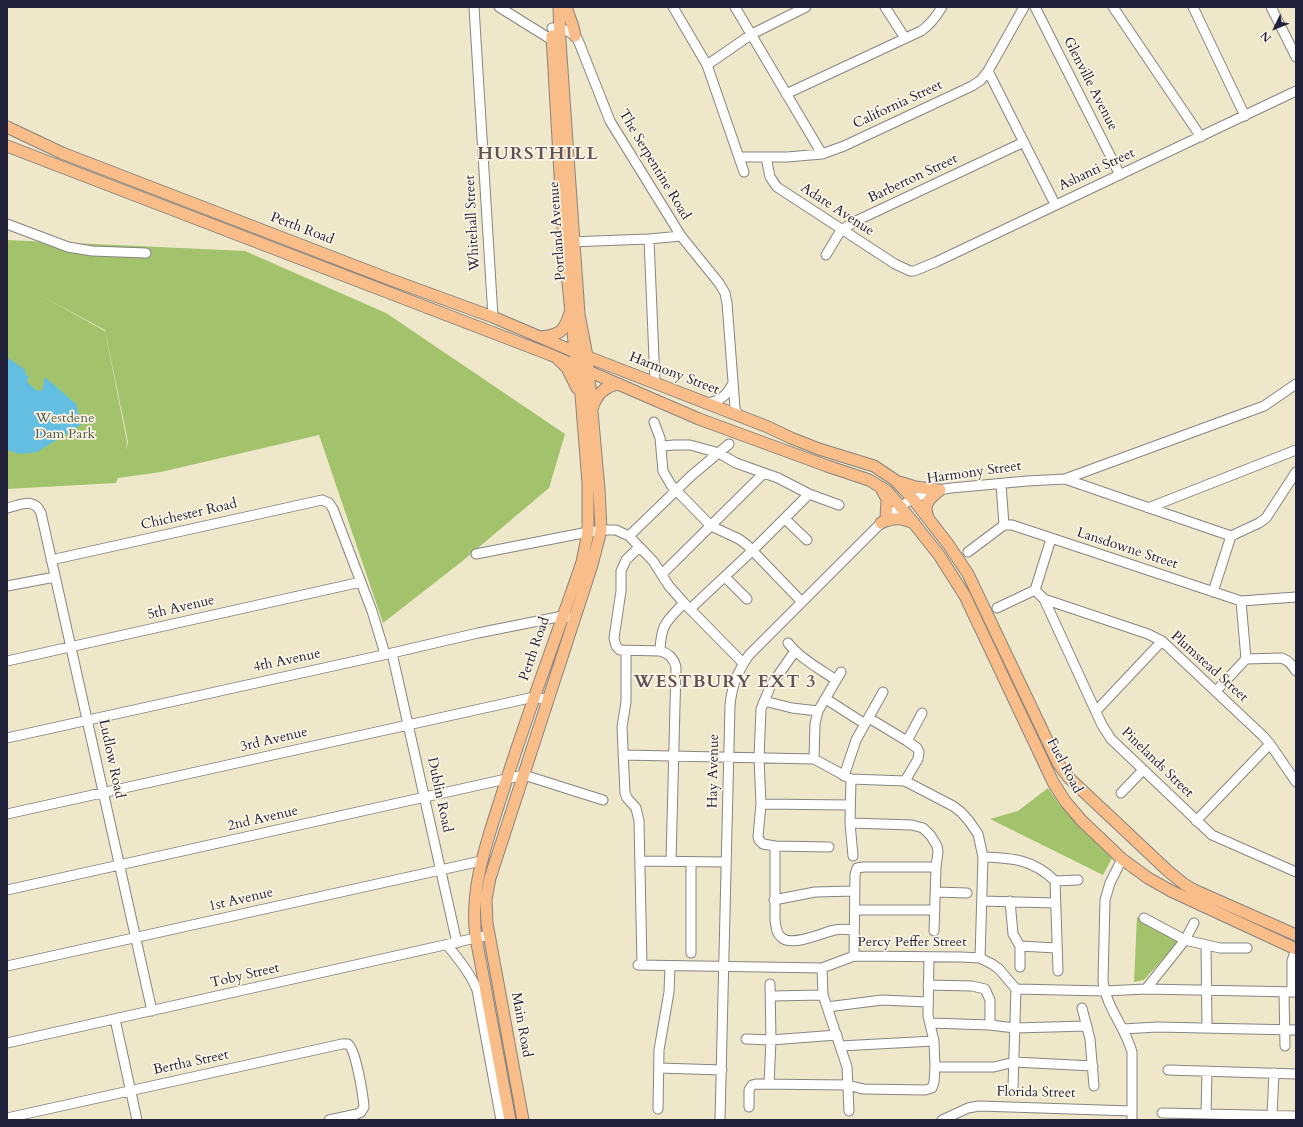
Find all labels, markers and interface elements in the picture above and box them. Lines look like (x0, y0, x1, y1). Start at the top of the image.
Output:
north arrow (1255, 8, 1295, 48)
text: N (1257, 28, 1275, 45)
street label: Glenville Avenue (1059, 34, 1121, 134)
street label: California Street (851, 77, 945, 133)
street label: The Serpentine Road (614, 107, 694, 223)
district label: HURSTHILL (477, 144, 599, 166)
street label: Ashanti Street (1056, 145, 1138, 195)
street label: Barberton Street (865, 151, 961, 207)
street label: Whitehall Street (462, 175, 484, 271)
street label: Adare Avenue (797, 180, 877, 240)
street label: Portland Avenue (546, 181, 570, 281)
street label: Perth Road (268, 209, 336, 249)
street label: Harmony Street (627, 349, 721, 399)
park label: Westdene Dam Park (35, 411, 95, 444)
street label: Harmony Street (926, 458, 1022, 488)
street label: Chichester Road (139, 496, 239, 534)
street label: Lansdowne Street (1074, 525, 1180, 573)
street label: 5th Avenue (146, 592, 216, 624)
street label: Perth Road (516, 615, 554, 683)
street label: Plumstead Street (1167, 628, 1251, 706)
street label: 4th Avenue (252, 646, 322, 676)
district label: WESTBURY EXT 3 (633, 672, 817, 694)
street label: Ludlow Road (94, 718, 128, 800)
street label: 3rd Avenue (239, 724, 309, 756)
street label: Pinelands Street (1117, 724, 1197, 802)
street label: Hay Avenue (705, 734, 723, 808)
street label: Fuel Road (1042, 736, 1086, 796)
street label: Dublin Road (423, 756, 455, 834)
street label: 2nd Avenue (226, 803, 300, 835)
street label: 1st Avenue (207, 884, 275, 916)
street label: Percy Peffer Street (857, 935, 967, 951)
street label: Toby Street (209, 960, 281, 992)
street label: Main Road (507, 991, 535, 1059)
street label: Bertha Street (152, 1047, 230, 1079)
street label: Florida Street (996, 1084, 1076, 1102)

